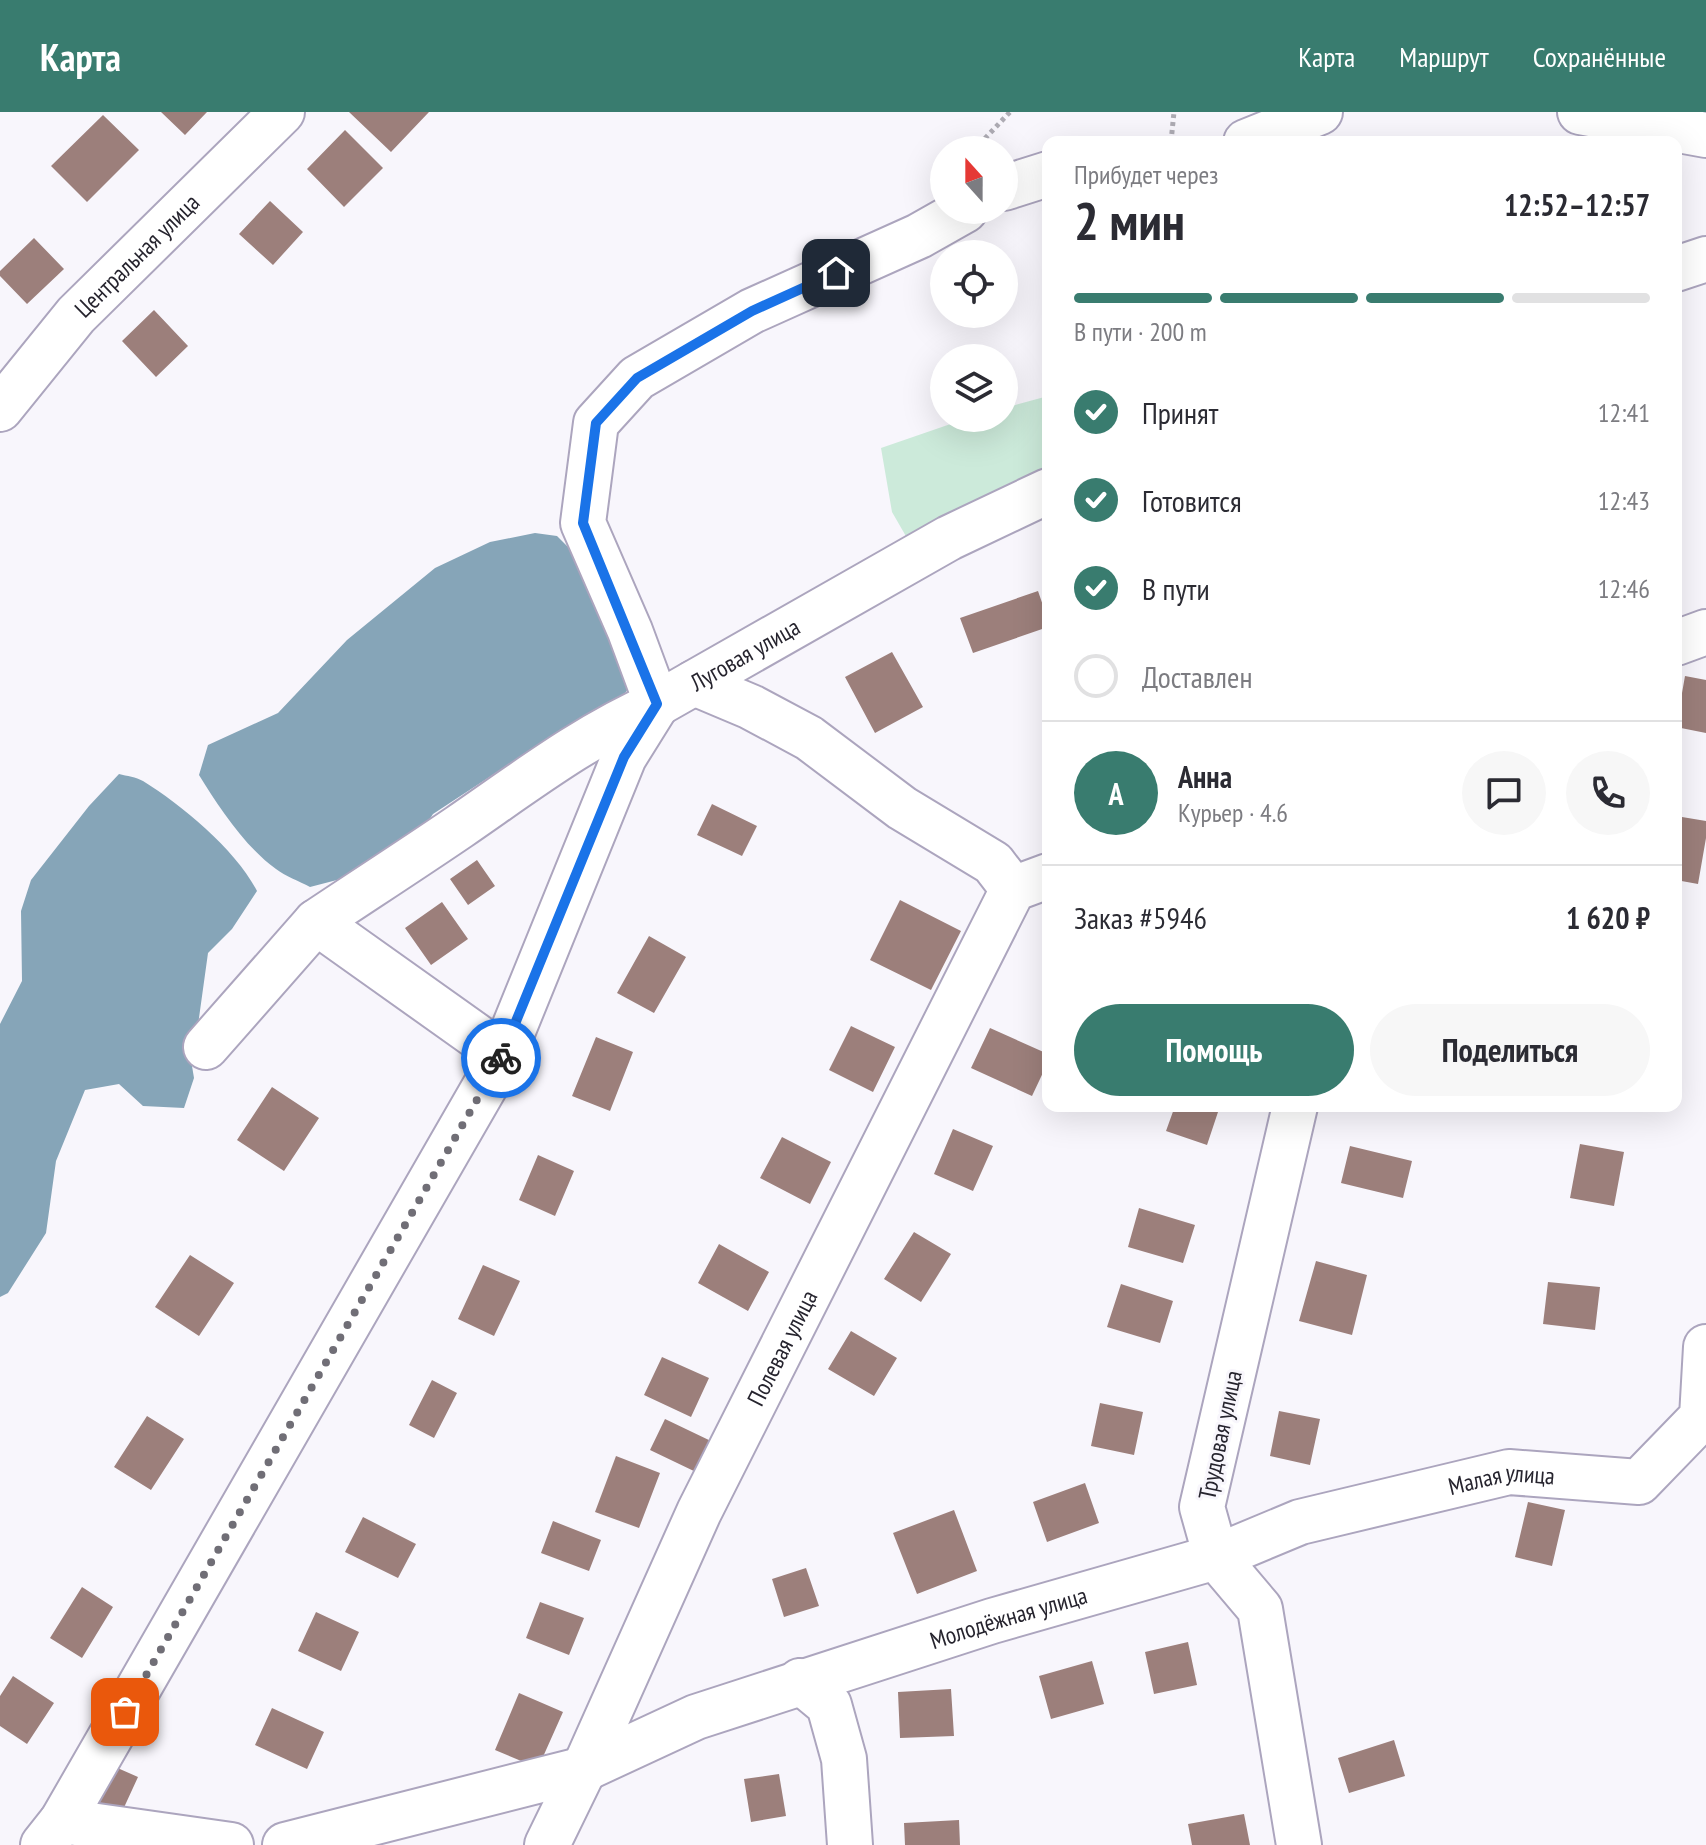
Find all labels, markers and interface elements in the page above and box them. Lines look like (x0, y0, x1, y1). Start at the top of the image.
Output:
text: Карта (40, 32, 121, 81)
text: Карта (1298, 38, 1355, 75)
text: Маршрут (1399, 38, 1489, 75)
text: Сохранённые (1533, 38, 1666, 75)
north arrow (930, 136, 1018, 224)
map controls (930, 136, 1018, 432)
text: Прибудет через (1074, 158, 1218, 191)
text: 12:52–12:57 (1504, 185, 1650, 224)
street label: Центральная улица (68, 187, 206, 324)
text: 2 мин (1074, 187, 1185, 254)
pin (802, 239, 870, 307)
button: locate (930, 240, 1018, 328)
icon: home (814, 251, 858, 295)
text: В пути · 200 m (1074, 315, 1207, 348)
button: layers (930, 344, 1018, 432)
icon: check (1074, 390, 1118, 434)
text: Принят (1142, 393, 1218, 432)
text: 12:41 (1598, 396, 1650, 429)
icon: check (1074, 478, 1118, 522)
text: Готовится (1142, 481, 1242, 520)
text: 12:43 (1598, 484, 1650, 517)
icon: check (1074, 566, 1118, 610)
text: В пути (1142, 569, 1210, 608)
text: 12:46 (1598, 572, 1650, 605)
street label: Луговая улица (683, 611, 805, 698)
text: Доставлен (1142, 657, 1252, 696)
button: chat (1462, 751, 1546, 835)
button: phone (1566, 751, 1650, 835)
text: Анна (1178, 757, 1232, 796)
text: А (1108, 774, 1124, 813)
text: Курьер · 4.6 (1178, 796, 1288, 829)
text: Заказ #5946 (1074, 898, 1207, 937)
text: 1 620 ₽ (1566, 898, 1650, 937)
button: Помощь (1074, 1004, 1354, 1096)
button: Поделиться (1370, 1004, 1650, 1096)
courier (461, 1018, 541, 1098)
icon: bike (479, 1036, 523, 1080)
street label: Полевая улица (740, 1285, 824, 1411)
street label: Трудовая улица (1191, 1368, 1249, 1502)
street label: Малая улица (1445, 1456, 1556, 1501)
street label: Молодёжная улица (926, 1579, 1091, 1656)
pin (91, 1678, 159, 1746)
icon: bag (103, 1690, 147, 1734)

